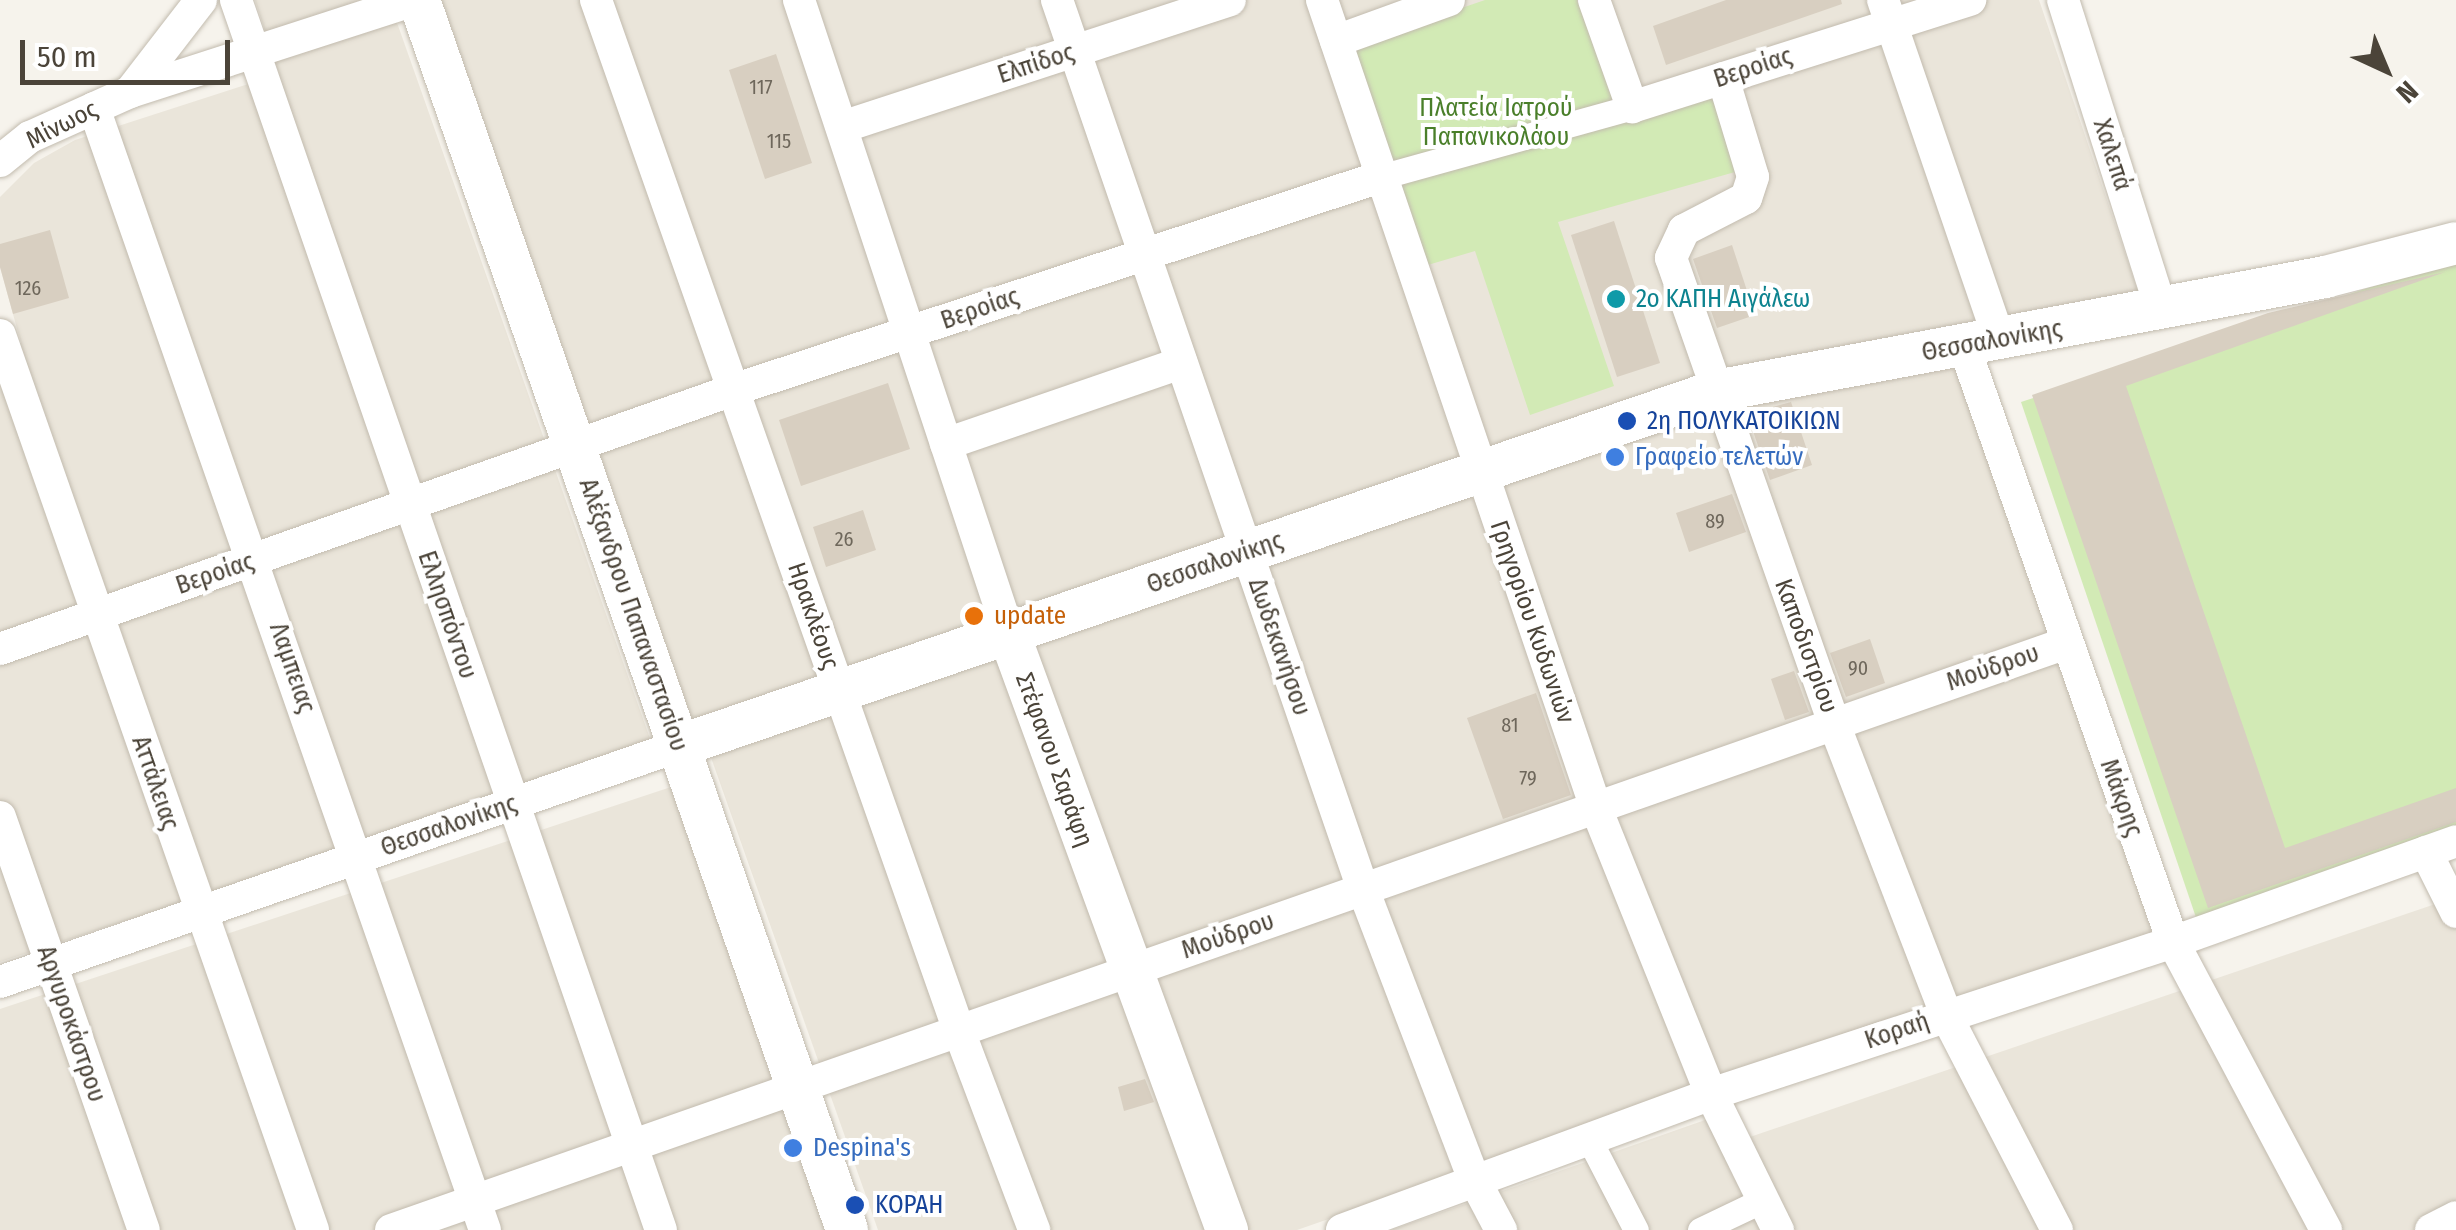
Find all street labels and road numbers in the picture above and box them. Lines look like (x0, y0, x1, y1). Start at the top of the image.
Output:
street label: Ελπίδος (994, 38, 1078, 90)
street label: Βεροίας (1710, 41, 1796, 95)
street label: Μίνωος (21, 94, 103, 156)
street label: Χαλεπά (2086, 115, 2138, 195)
street label: Βεροίας (937, 282, 1023, 336)
street label: Θεσσαλονίκης (1919, 314, 2065, 368)
street label: Αλέξανδρου Παπαναστασίου (572, 475, 694, 755)
street label: Γρηγορίου Κυδωνιών (1483, 517, 1581, 727)
street label: Θεσσαλονίκης (1143, 526, 1287, 600)
street label: Βεροίας (172, 547, 258, 601)
street label: Ελλησπόντου (411, 547, 483, 683)
street label: Ηρακλέους (781, 559, 845, 673)
street label: Δωδεκανήσου (1242, 574, 1316, 720)
street label: Καποδιστρίου (1768, 575, 1844, 717)
street label: Λαμπειας (263, 619, 321, 717)
street label: Μούδρου (1943, 638, 2043, 698)
street label: Στέφανου Σαράφη (1009, 669, 1099, 851)
street label: Αττάλειας (125, 732, 185, 834)
street label: Μάκρης (2093, 755, 2149, 841)
street label: Θεσσαλονίκης (377, 789, 521, 863)
street label: Μούδρου (1178, 906, 1278, 966)
street label: Αργυροκάστρου (30, 942, 112, 1106)
street label: Κοραή (1861, 1006, 1933, 1056)

